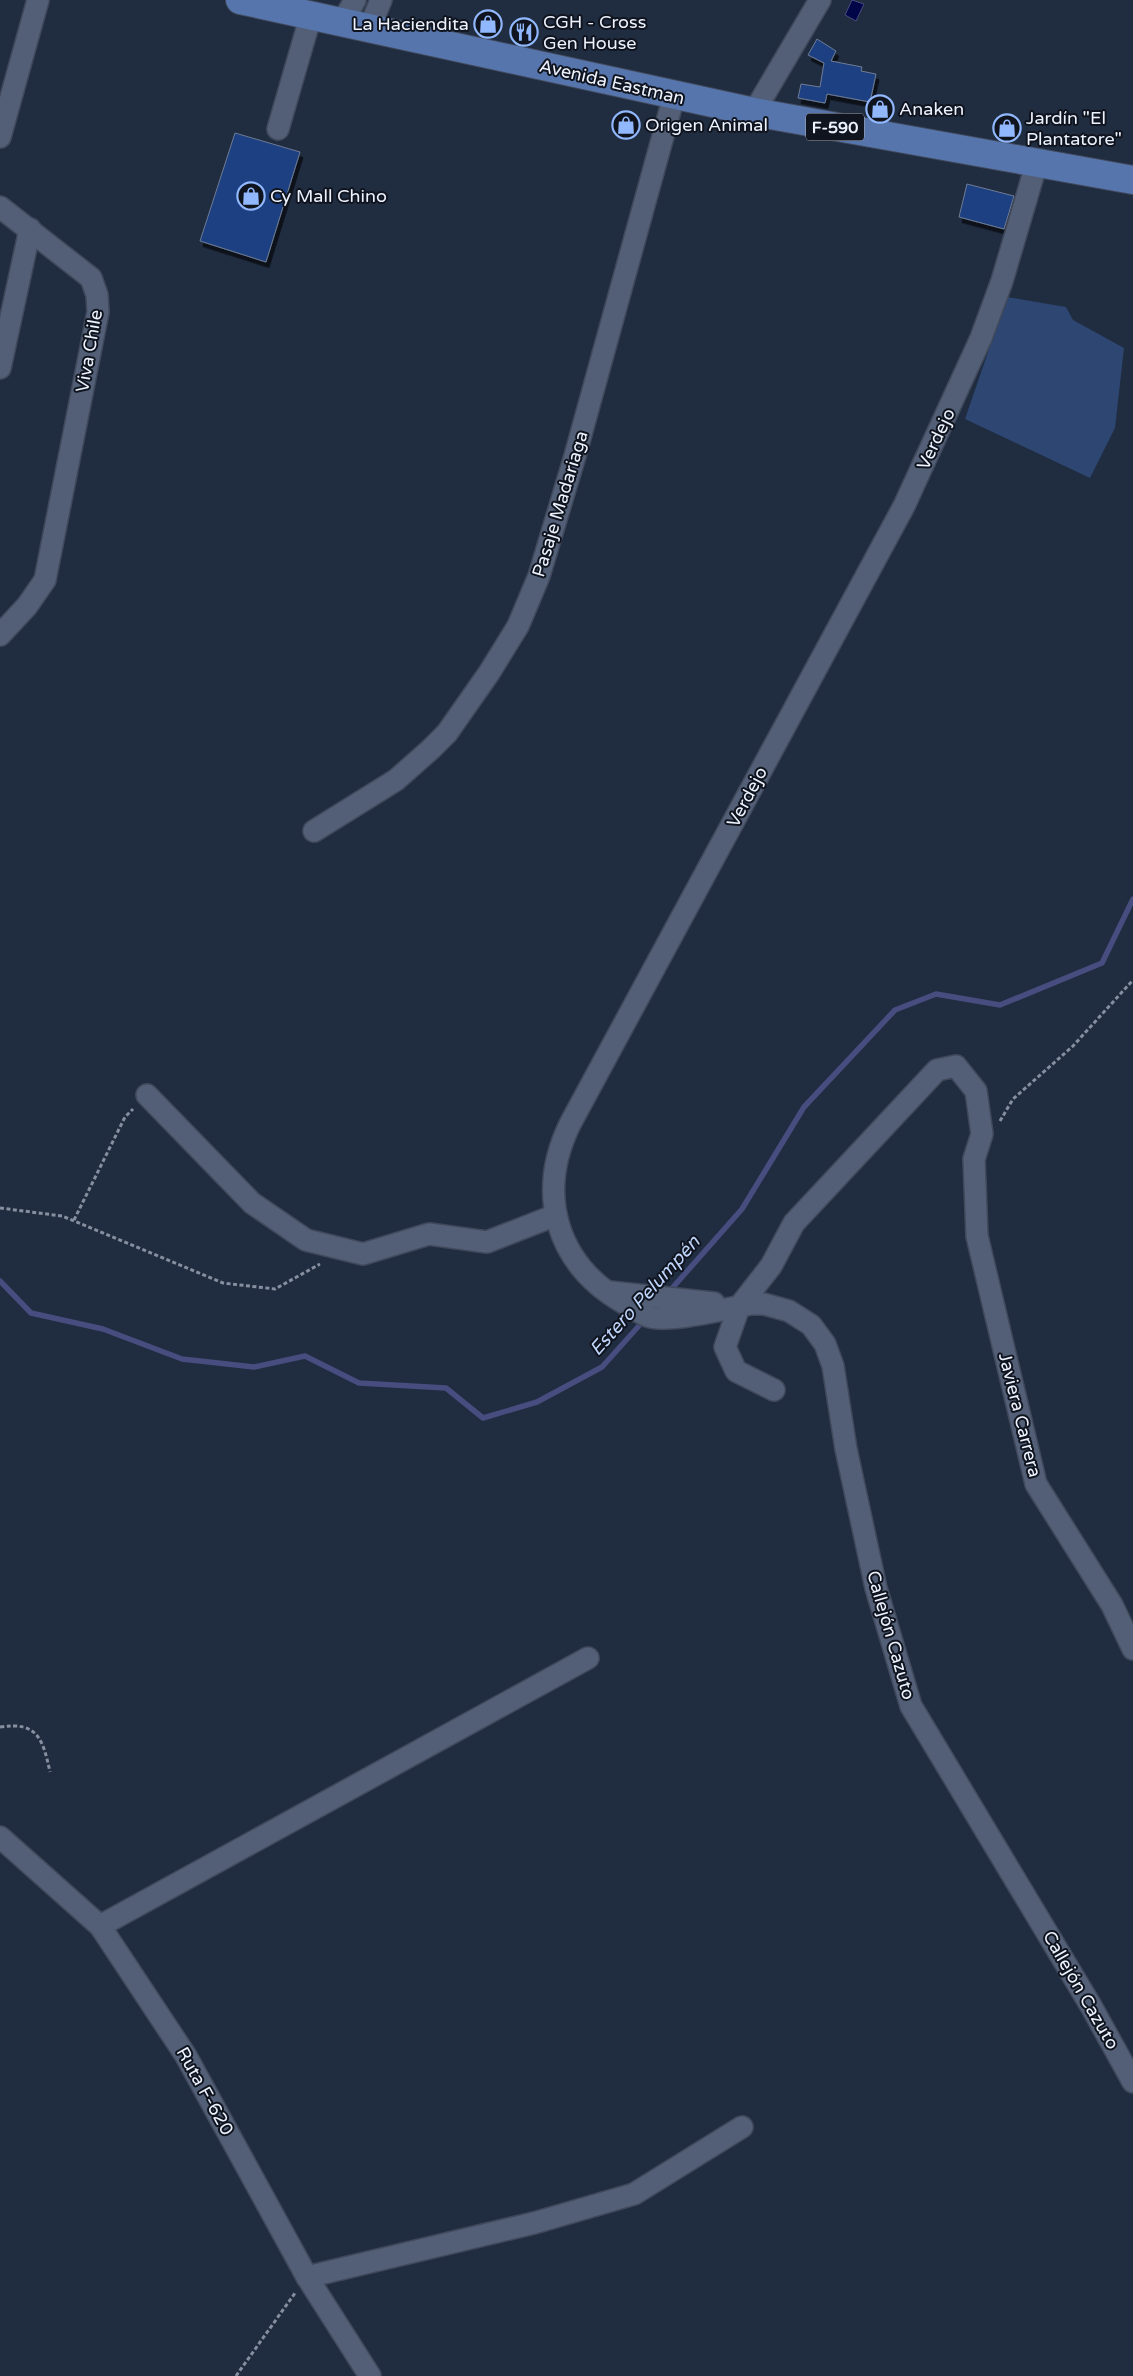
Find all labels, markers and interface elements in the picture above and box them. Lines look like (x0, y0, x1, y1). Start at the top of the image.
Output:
shop icon: La Haciendita (473, 9, 503, 39)
place label: CGH - Cross Gen House (543, 11, 646, 54)
place label: La Haciendita (352, 13, 469, 35)
restaurant icon: CGH - Cross Gen House (509, 17, 539, 47)
street label: Avenida Eastman (537, 55, 687, 109)
shop icon: Anaken (865, 94, 895, 124)
place label: Anaken (899, 98, 964, 120)
place label: Jardín "El Plantatore" (1026, 107, 1122, 150)
shop icon: Origen Animal (611, 110, 641, 140)
shop icon: Jardín "El Plantatore" (992, 113, 1022, 143)
place label: Origen Animal (645, 114, 768, 136)
road number: F-590 (806, 114, 864, 140)
shop icon: Cy Mall Chino (236, 181, 266, 211)
place label: Cy Mall Chino (270, 185, 387, 207)
street label: Viva Chile (71, 308, 107, 394)
street label: Verdejo (912, 405, 960, 473)
street label: Pasaje Madariaga (527, 428, 593, 580)
street label: Verdejo (722, 763, 772, 831)
water label: Estero Pelumpén (585, 1231, 705, 1360)
street label: Javiera Carrera (994, 1350, 1046, 1480)
street label: Callejón Cazuto (862, 1568, 920, 1702)
street label: Callejón Cazuto (1038, 1927, 1124, 2053)
street label: Ruta F-620 (172, 2043, 238, 2139)

